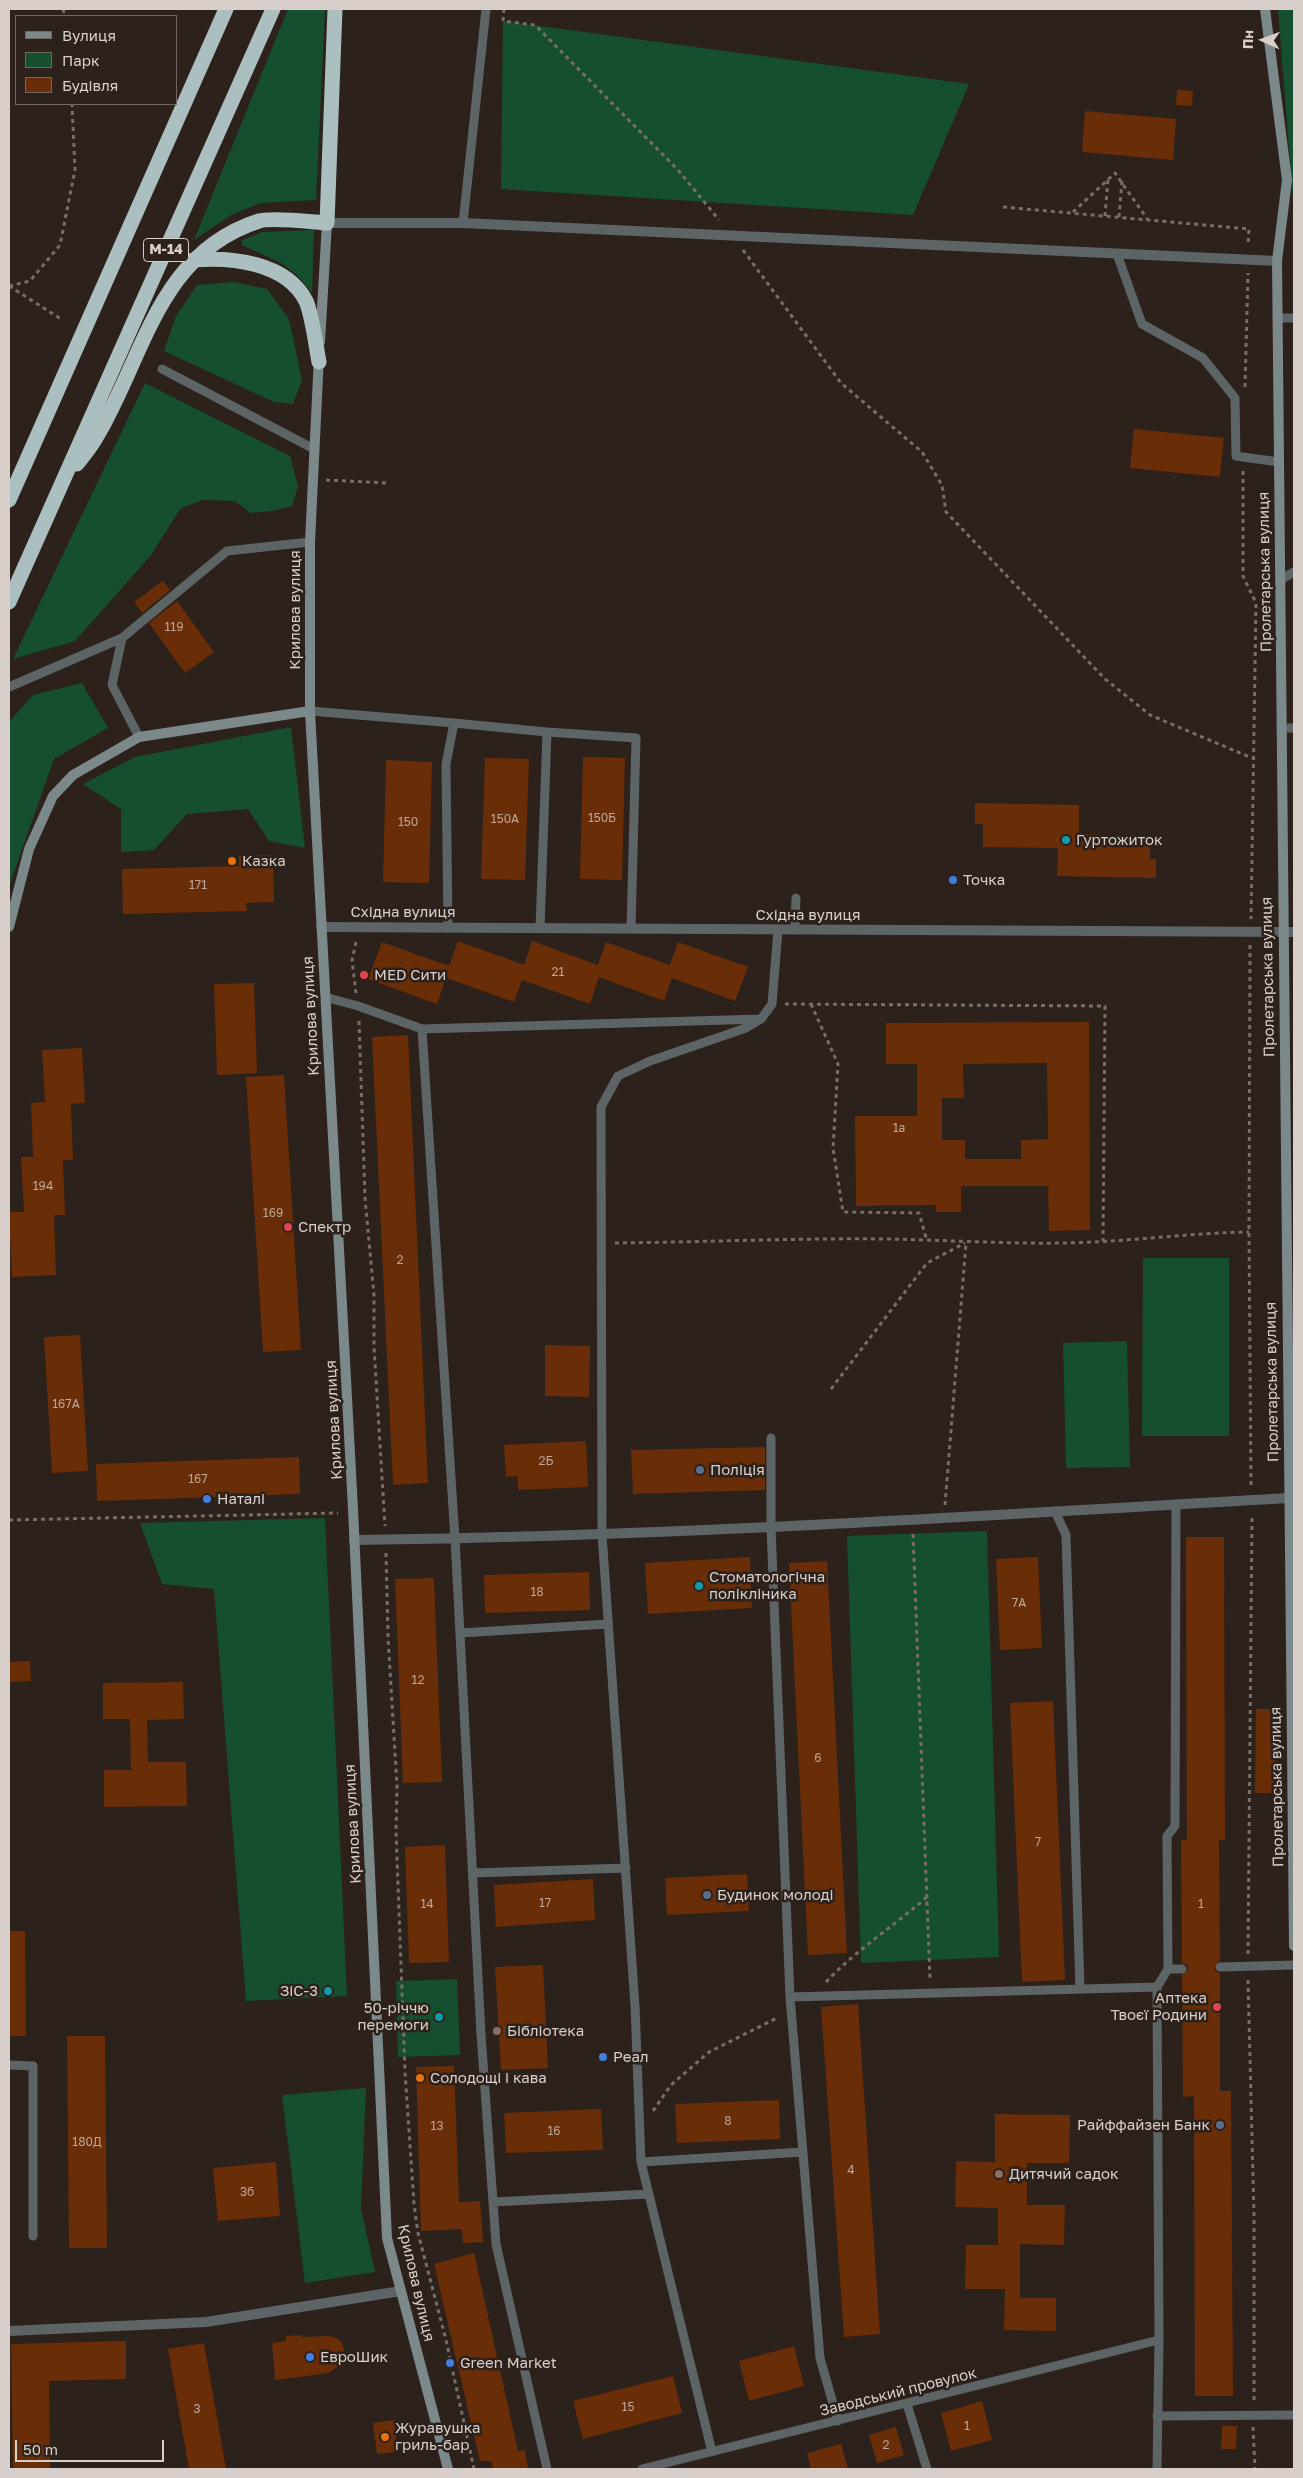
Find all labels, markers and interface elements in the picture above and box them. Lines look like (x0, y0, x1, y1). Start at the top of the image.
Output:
legend (15, 15, 178, 105)
north arrow (1238, 15, 1288, 65)
text: Вулиця (62, 26, 116, 44)
text: Пн (1239, 30, 1256, 49)
text: Парк (62, 51, 100, 69)
text: Будівля (62, 76, 118, 94)
road number: М-14 (144, 238, 188, 262)
street label: Пролетарська вулиця (1255, 492, 1275, 652)
street label: Крилова вулиця (286, 550, 304, 670)
house number: 119 (165, 620, 183, 634)
house number: 150Б (588, 811, 616, 825)
house number: 150А (491, 812, 519, 826)
house number: 150 (398, 815, 418, 829)
place label: Гуртожиток (1076, 831, 1163, 849)
marker: Гуртожиток (1060, 834, 1072, 846)
place label: Казка (242, 852, 286, 870)
marker: Казка (226, 855, 238, 867)
place label: Точка (963, 871, 1005, 889)
marker: Точка (947, 874, 959, 886)
house number: 171 (189, 878, 207, 892)
street label: Пролетарська вулиця (1258, 897, 1278, 1057)
street label: Східна вулиця (351, 903, 455, 921)
street label: Східна вулиця (756, 906, 860, 924)
street label: Крилова вулиця (299, 956, 323, 1076)
house number: 21 (552, 965, 564, 979)
place label: MED Сити (374, 966, 446, 984)
marker: MED Сити (358, 969, 370, 981)
house number: 1а (893, 1121, 905, 1135)
house number: 194 (33, 1179, 53, 1193)
house number: 169 (263, 1206, 283, 1220)
place label: Спектр (298, 1218, 351, 1236)
marker: Спектр (282, 1221, 294, 1233)
house number: 2 (397, 1253, 403, 1267)
street label: Пролетарська вулиця (1262, 1302, 1282, 1462)
street label: Крилова вулиця (322, 1360, 346, 1480)
house number: 167А (52, 1397, 80, 1411)
house number: 2Б (539, 1454, 553, 1468)
place label: Поліція (710, 1461, 765, 1479)
marker: Поліція (694, 1464, 706, 1476)
house number: 167 (188, 1472, 208, 1486)
place label: Наталі (217, 1490, 265, 1508)
marker: Наталі (201, 1493, 213, 1505)
place label: Стоматологічна полікліника (709, 1568, 825, 1603)
marker: Стоматологічна полікліника (693, 1580, 705, 1592)
house number: 18 (530, 1585, 544, 1599)
house number: 7А (1012, 1596, 1026, 1610)
house number: 12 (412, 1673, 424, 1687)
street label: Пролетарська вулиця (1267, 1707, 1287, 1867)
house number: 6 (814, 1751, 822, 1765)
street label: Крилова вулиця (341, 1764, 365, 1884)
house number: 7 (1035, 1835, 1041, 1849)
place label: Будинок молоді (717, 1886, 834, 1904)
marker: Будинок молоді (701, 1889, 713, 1901)
house number: 17 (539, 1896, 551, 1910)
house number: 14 (420, 1897, 434, 1911)
house number: 1 (1198, 1897, 1204, 1911)
place label: ЗіС-3 (280, 1982, 318, 2000)
marker: ЗіС-3 (322, 1985, 334, 1997)
place label: Аптека Твоєї Родини (1111, 1989, 1207, 2024)
place label: 50-річчю перемоги (358, 1999, 429, 2034)
marker: Аптека Твоєї Родини (1211, 2001, 1223, 2013)
marker: 50-річчю перемоги (433, 2011, 445, 2023)
place label: Бібліотека (507, 2022, 584, 2040)
marker: Бібліотека (491, 2025, 503, 2037)
place label: Реал (613, 2048, 649, 2066)
marker: Реал (597, 2051, 609, 2063)
place label: Солодощі і кава (430, 2069, 547, 2087)
marker: Солодощі і кава (414, 2072, 426, 2084)
house number: 8 (724, 2114, 732, 2128)
place label: Райффайзен Банк (1077, 2116, 1210, 2134)
house number: 13 (431, 2119, 443, 2133)
marker: Райффайзен Банк (1214, 2119, 1226, 2131)
house number: 16 (547, 2124, 561, 2138)
house number: 180Д (72, 2135, 102, 2149)
house number: 4 (847, 2163, 855, 2177)
place label: Дитячий садок (1009, 2165, 1119, 2183)
marker: Дитячий садок (993, 2168, 1005, 2180)
house number: 3б (240, 2185, 254, 2199)
street label: Крилова вулиця (394, 2223, 438, 2343)
place label: ЕвроШик (320, 2348, 388, 2366)
marker: ЕвроШик (304, 2351, 316, 2363)
place label: Green Market (460, 2354, 557, 2372)
marker: Green Market (444, 2357, 456, 2369)
street label: Заводський провулок (818, 2364, 978, 2420)
house number: 15 (622, 2400, 634, 2414)
house number: 3 (193, 2402, 201, 2416)
place label: Журавушка гриль-бар (395, 2419, 481, 2454)
house number: 1 (964, 2419, 970, 2433)
scale bar (18, 2430, 166, 2462)
marker: Журавушка гриль-бар (379, 2431, 391, 2443)
house number: 2 (883, 2438, 889, 2452)
text: 50 m (23, 2440, 58, 2458)

